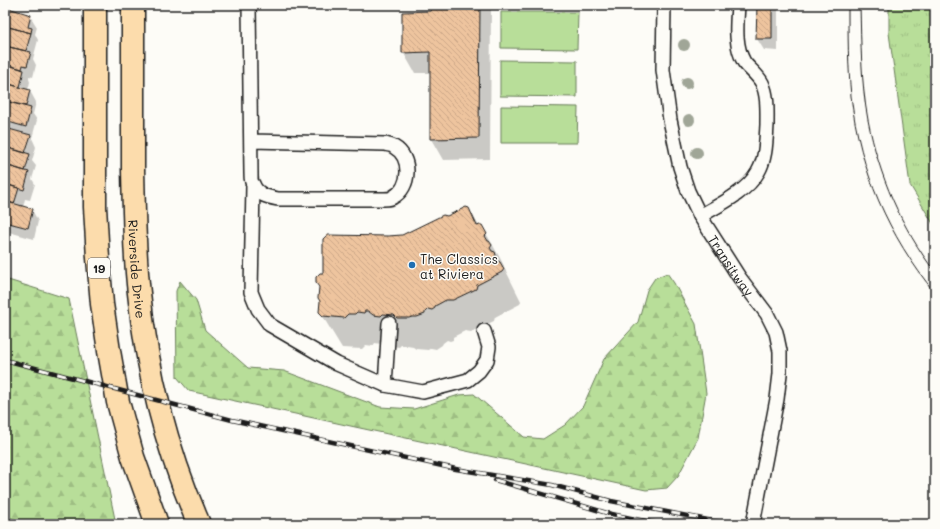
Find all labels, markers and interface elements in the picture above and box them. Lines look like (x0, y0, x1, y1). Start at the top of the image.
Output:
street label: Riverside Drive (126, 219, 150, 319)
street label: Transitway (705, 231, 759, 299)
place label: The Classics at Riviera (420, 250, 498, 282)
road number: 19 (88, 258, 110, 278)
marker: The Classics at Riviera (407, 260, 417, 270)

